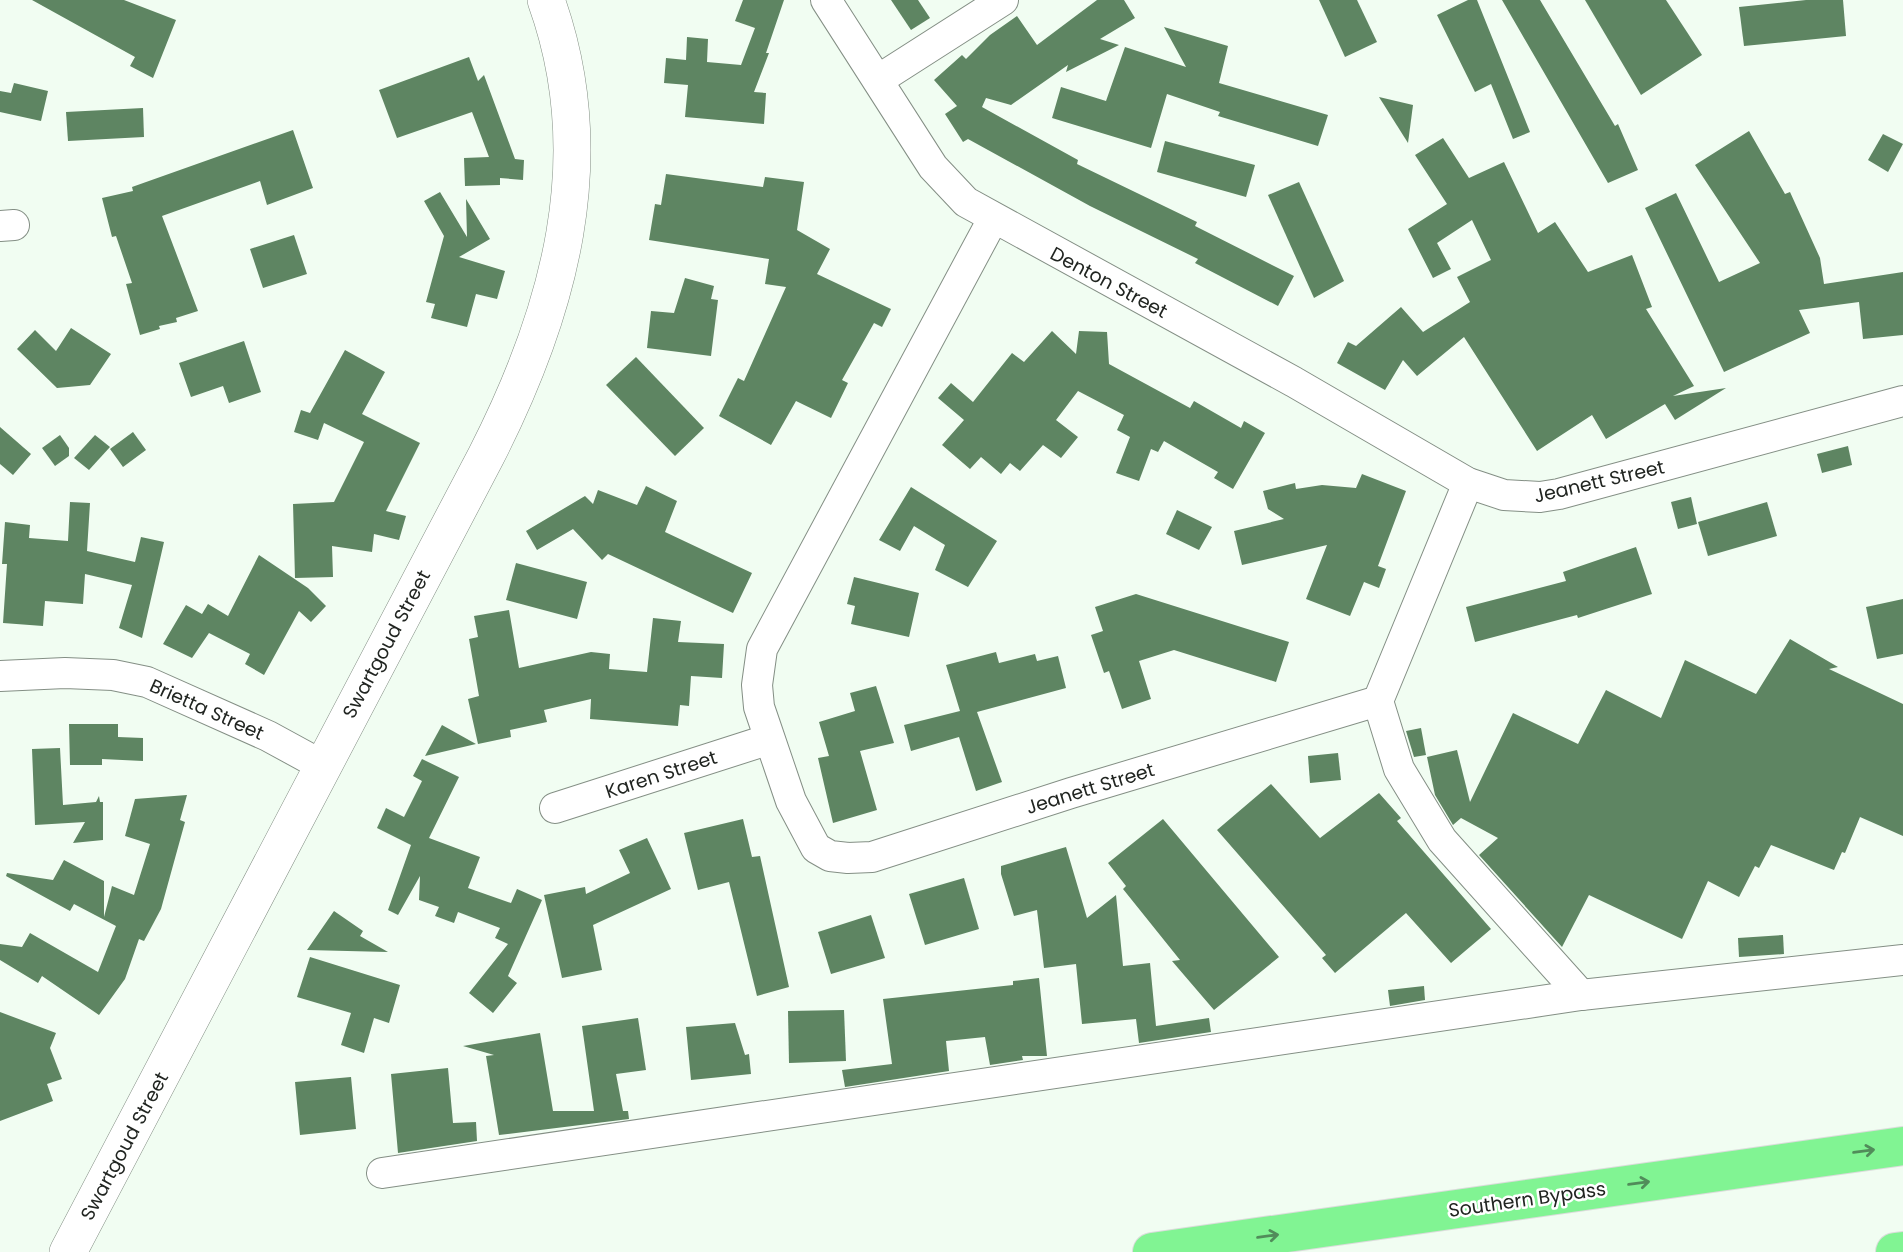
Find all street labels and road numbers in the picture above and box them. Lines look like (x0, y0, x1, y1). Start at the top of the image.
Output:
street label: Denton Street (1045, 240, 1172, 325)
street label: Jeanett Street (1531, 453, 1667, 510)
street label: Swartgoud Street (336, 565, 437, 723)
street label: Brietta Street (145, 672, 268, 747)
street label: Karen Street (602, 744, 721, 805)
street label: Jeanett Street (1023, 756, 1158, 821)
street label: Swartgoud Street (74, 1067, 175, 1225)
street label: Southern Bypass (1447, 1175, 1607, 1224)

